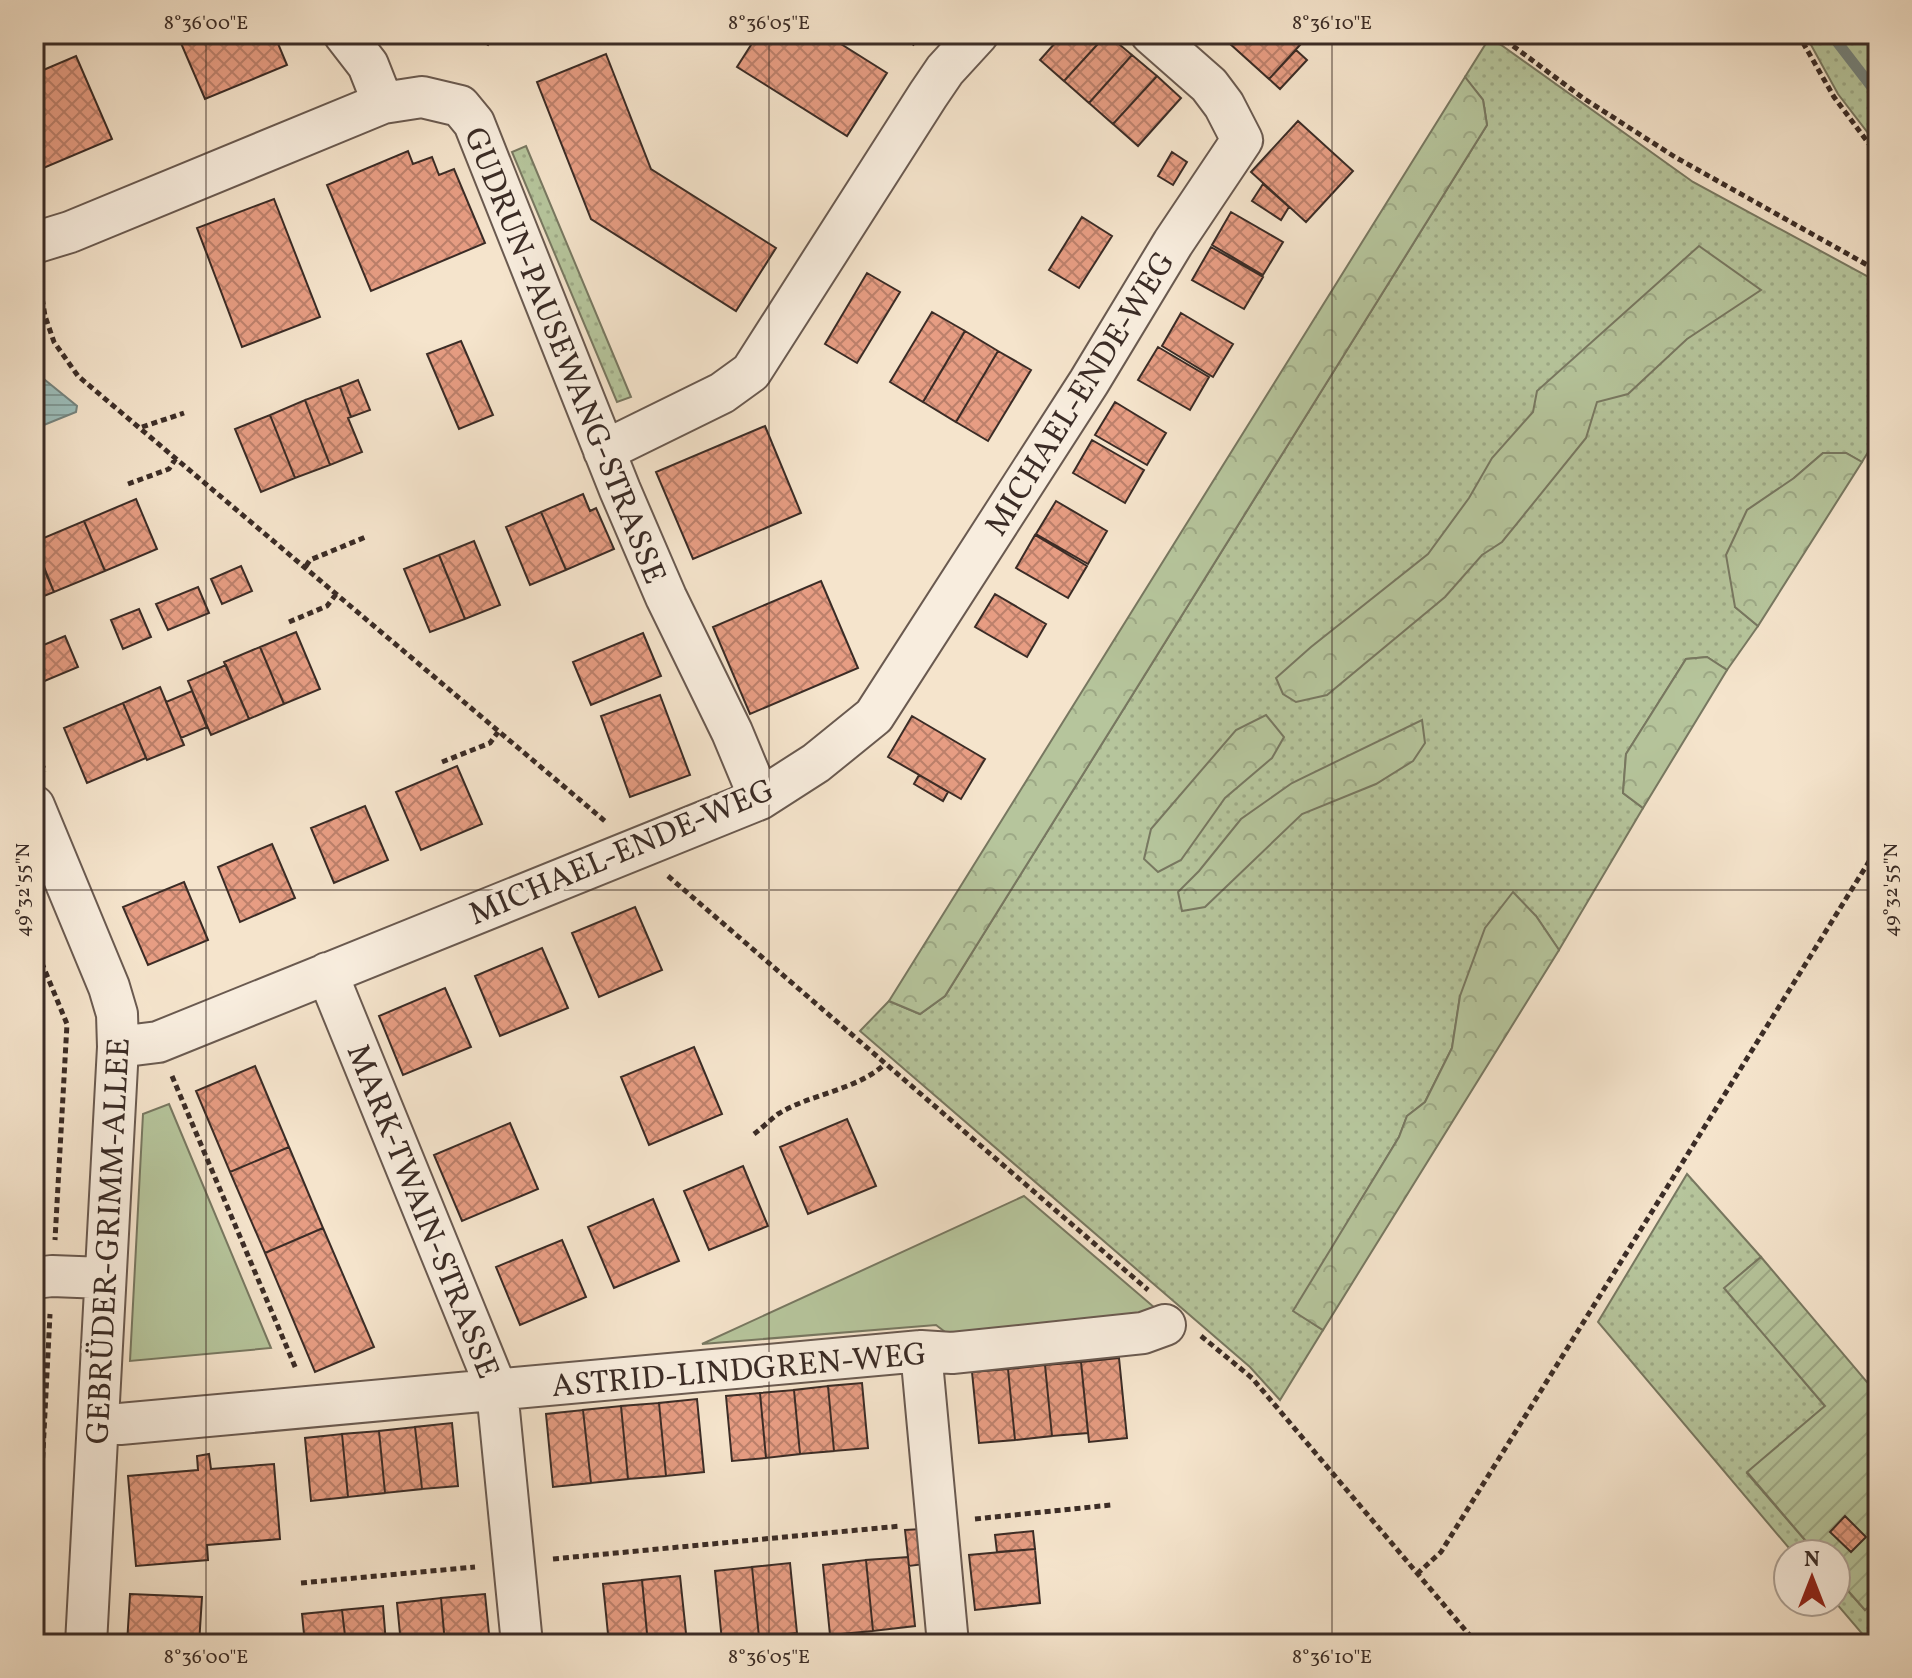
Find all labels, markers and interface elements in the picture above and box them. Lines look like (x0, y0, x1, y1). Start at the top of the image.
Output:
text: 8°36'00"E (164, 10, 248, 38)
text: 8°36'05"E (728, 10, 810, 38)
text: 8°36'10"E (1292, 10, 1372, 38)
street label: GUDRUN-PAUSEWANG-STRASSE (451, 121, 675, 591)
street label: MICHAEL-ENDE-WEG (976, 244, 1187, 545)
street label: MICHAEL-ENDE-WEG (463, 770, 781, 938)
text: 49°32'55"N (10, 843, 38, 937)
text: 49°32'55"N (1878, 843, 1906, 937)
street label: GEBRÜDER-GRIMM-ALLEE (77, 1037, 143, 1446)
street label: MARK-TWAIN-STRASSE (334, 1038, 508, 1386)
street label: ASTRID-LINDGREN-WEG (550, 1334, 929, 1410)
north arrow (1772, 1538, 1852, 1618)
text: N (1804, 1545, 1820, 1576)
text: 8°36'00"E (164, 1644, 248, 1672)
text: 8°36'05"E (728, 1644, 810, 1672)
text: 8°36'10"E (1292, 1644, 1372, 1672)

